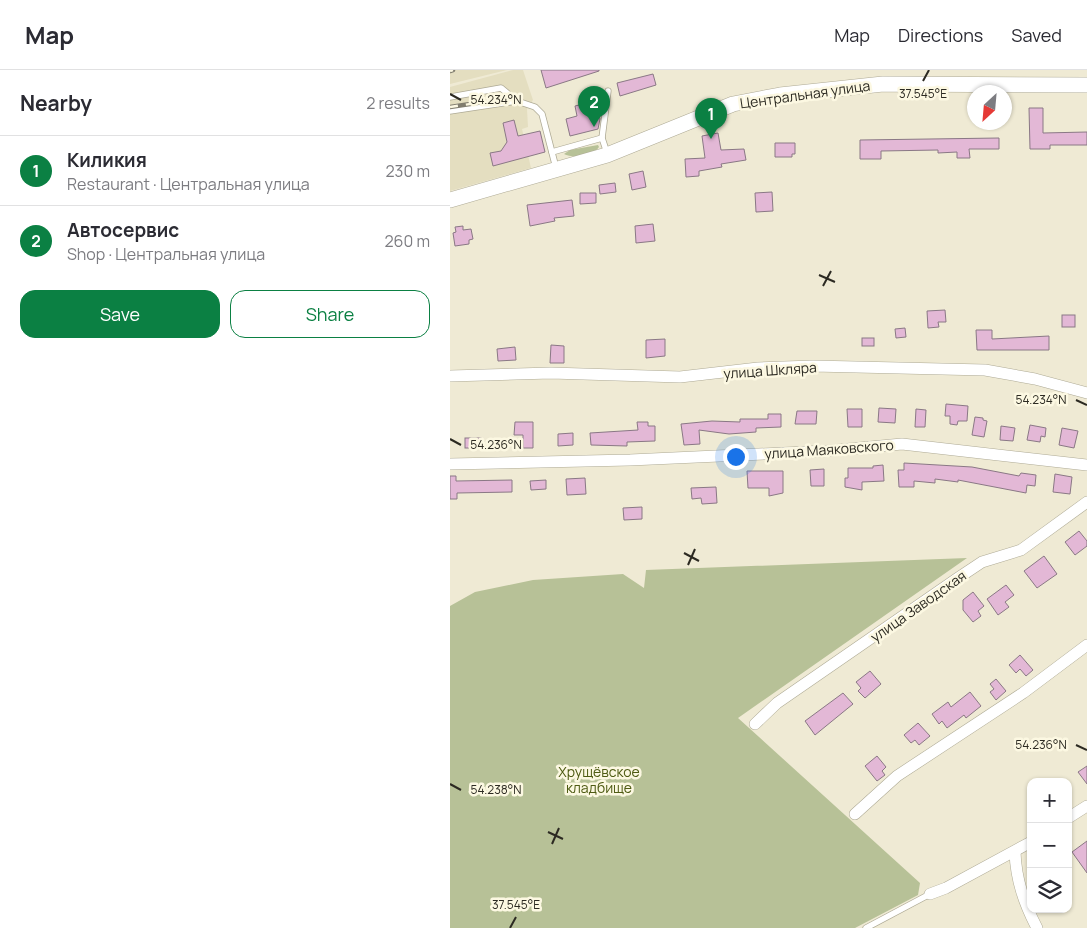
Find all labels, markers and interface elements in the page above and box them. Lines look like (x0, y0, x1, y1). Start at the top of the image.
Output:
text: Map (25, 18, 74, 51)
text: Map (834, 23, 870, 47)
text: Directions (898, 23, 983, 47)
text: Saved (1011, 23, 1062, 47)
street label: Центральная улица (739, 75, 871, 113)
text: 37.545°E (899, 85, 947, 102)
north arrow (967, 85, 1012, 130)
pin: 2 (578, 86, 610, 127)
text: Nearby (20, 89, 92, 117)
text: 54.234°N (471, 91, 521, 108)
text: 2 results (366, 92, 430, 114)
pin: 1 (695, 98, 727, 139)
text: Киликия (67, 147, 147, 173)
text: 1 (32, 160, 40, 182)
text: 230 m (386, 160, 430, 182)
text: Restaurant · Центральная улица (67, 173, 310, 195)
text: Автосервис (67, 217, 179, 243)
text: 2 (31, 230, 41, 252)
text: 260 m (384, 230, 430, 252)
text: Shop · Центральная улица (67, 243, 265, 265)
button: Save (20, 290, 220, 338)
button: Share (230, 290, 430, 338)
street label: улица Шкляра (723, 357, 817, 383)
text: 54.234°N (1016, 391, 1066, 408)
street label: улица Маяковского (764, 435, 894, 463)
text: 54.236°N (470, 436, 522, 453)
your location (723, 444, 749, 470)
street label: улица Заводская (866, 566, 970, 646)
text: 54.236°N (1015, 736, 1067, 753)
park label: Хрущёвское кладбище (558, 762, 640, 797)
map controls (1027, 778, 1072, 913)
button: + (1027, 778, 1072, 823)
text: 54.238°N (471, 781, 521, 798)
button: − (1027, 823, 1072, 868)
button: layers (1027, 868, 1072, 913)
text: 37.545°E (492, 896, 540, 913)

